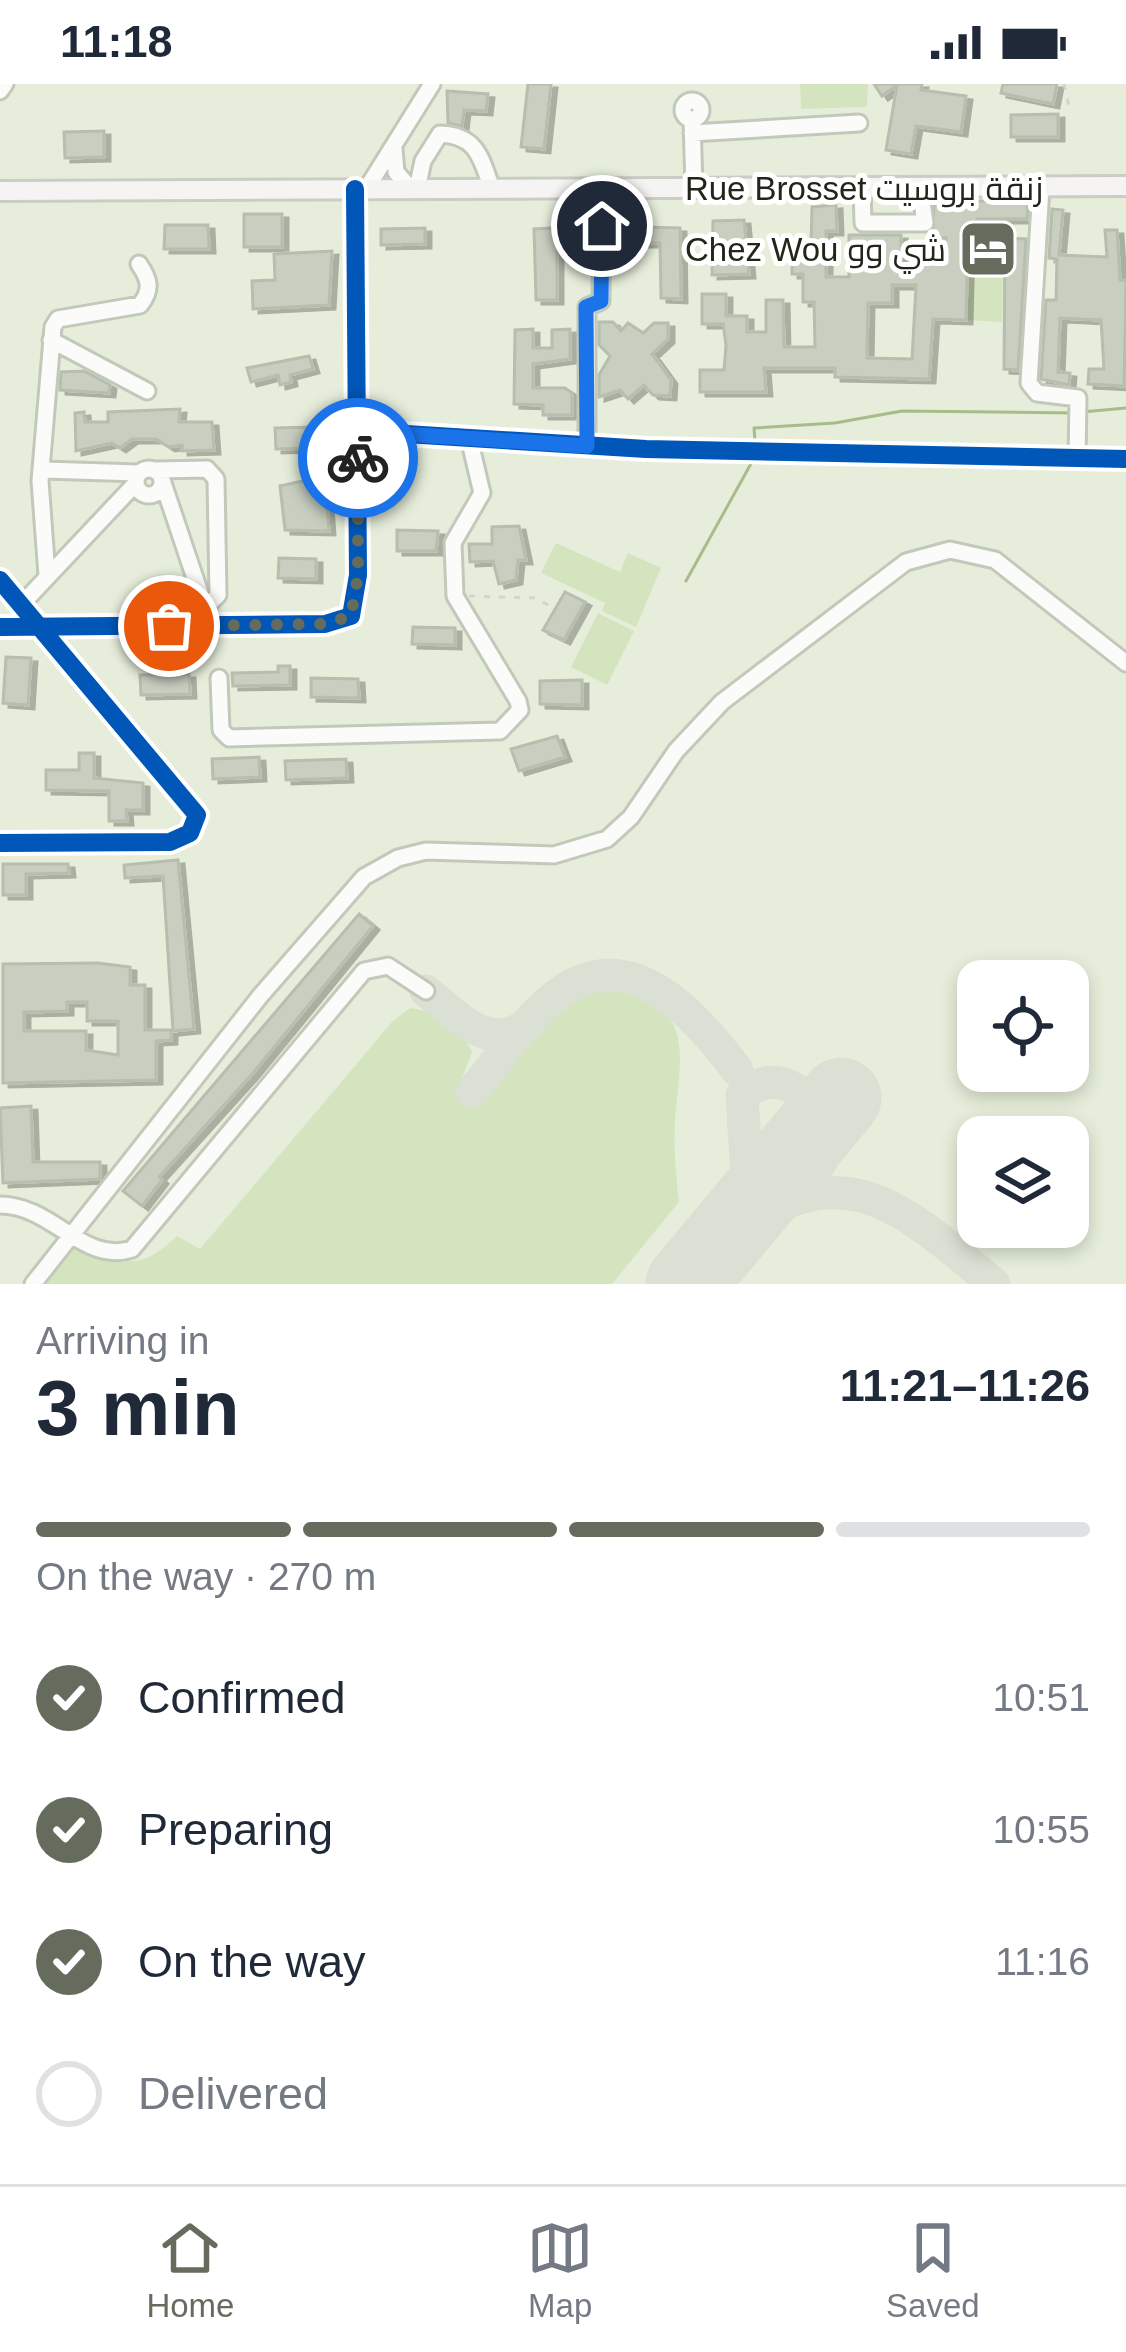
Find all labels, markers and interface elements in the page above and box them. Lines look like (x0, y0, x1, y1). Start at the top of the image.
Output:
text: 11:18 (60, 16, 173, 67)
street label: Rue Brosset زنقة بروسيت (685, 170, 1043, 208)
pin (551, 175, 653, 277)
icon: home (569, 193, 635, 259)
hotel icon: Chez Wou شي وو (957, 218, 1019, 280)
place label: Chez Wou شي وو (685, 231, 946, 274)
courier (298, 398, 418, 518)
icon: bike (325, 425, 391, 491)
pin (118, 575, 220, 677)
icon: bag (136, 593, 202, 659)
map controls (957, 960, 1089, 1248)
button: locate (957, 960, 1089, 1092)
button: layers (957, 1116, 1089, 1248)
text: Arriving in (36, 1319, 209, 1362)
text: 11:21–11:26 (840, 1360, 1090, 1411)
text: 3 min (36, 1364, 240, 1452)
text: On the way · 270 m (36, 1555, 376, 1598)
icon: check (36, 1665, 102, 1731)
text: Confirmed (138, 1672, 346, 1723)
text: 10:51 (992, 1676, 1090, 1719)
icon: check (36, 1797, 102, 1863)
text: Preparing (138, 1804, 333, 1855)
text: 10:55 (992, 1808, 1090, 1851)
icon: check (36, 1929, 102, 1995)
text: On the way (138, 1936, 366, 1987)
text: 11:16 (995, 1940, 1090, 1983)
text: Delivered (138, 2068, 328, 2119)
tab: Home (146, 2215, 234, 2325)
tab: Map (527, 2215, 593, 2325)
tab: Saved (886, 2215, 980, 2325)

